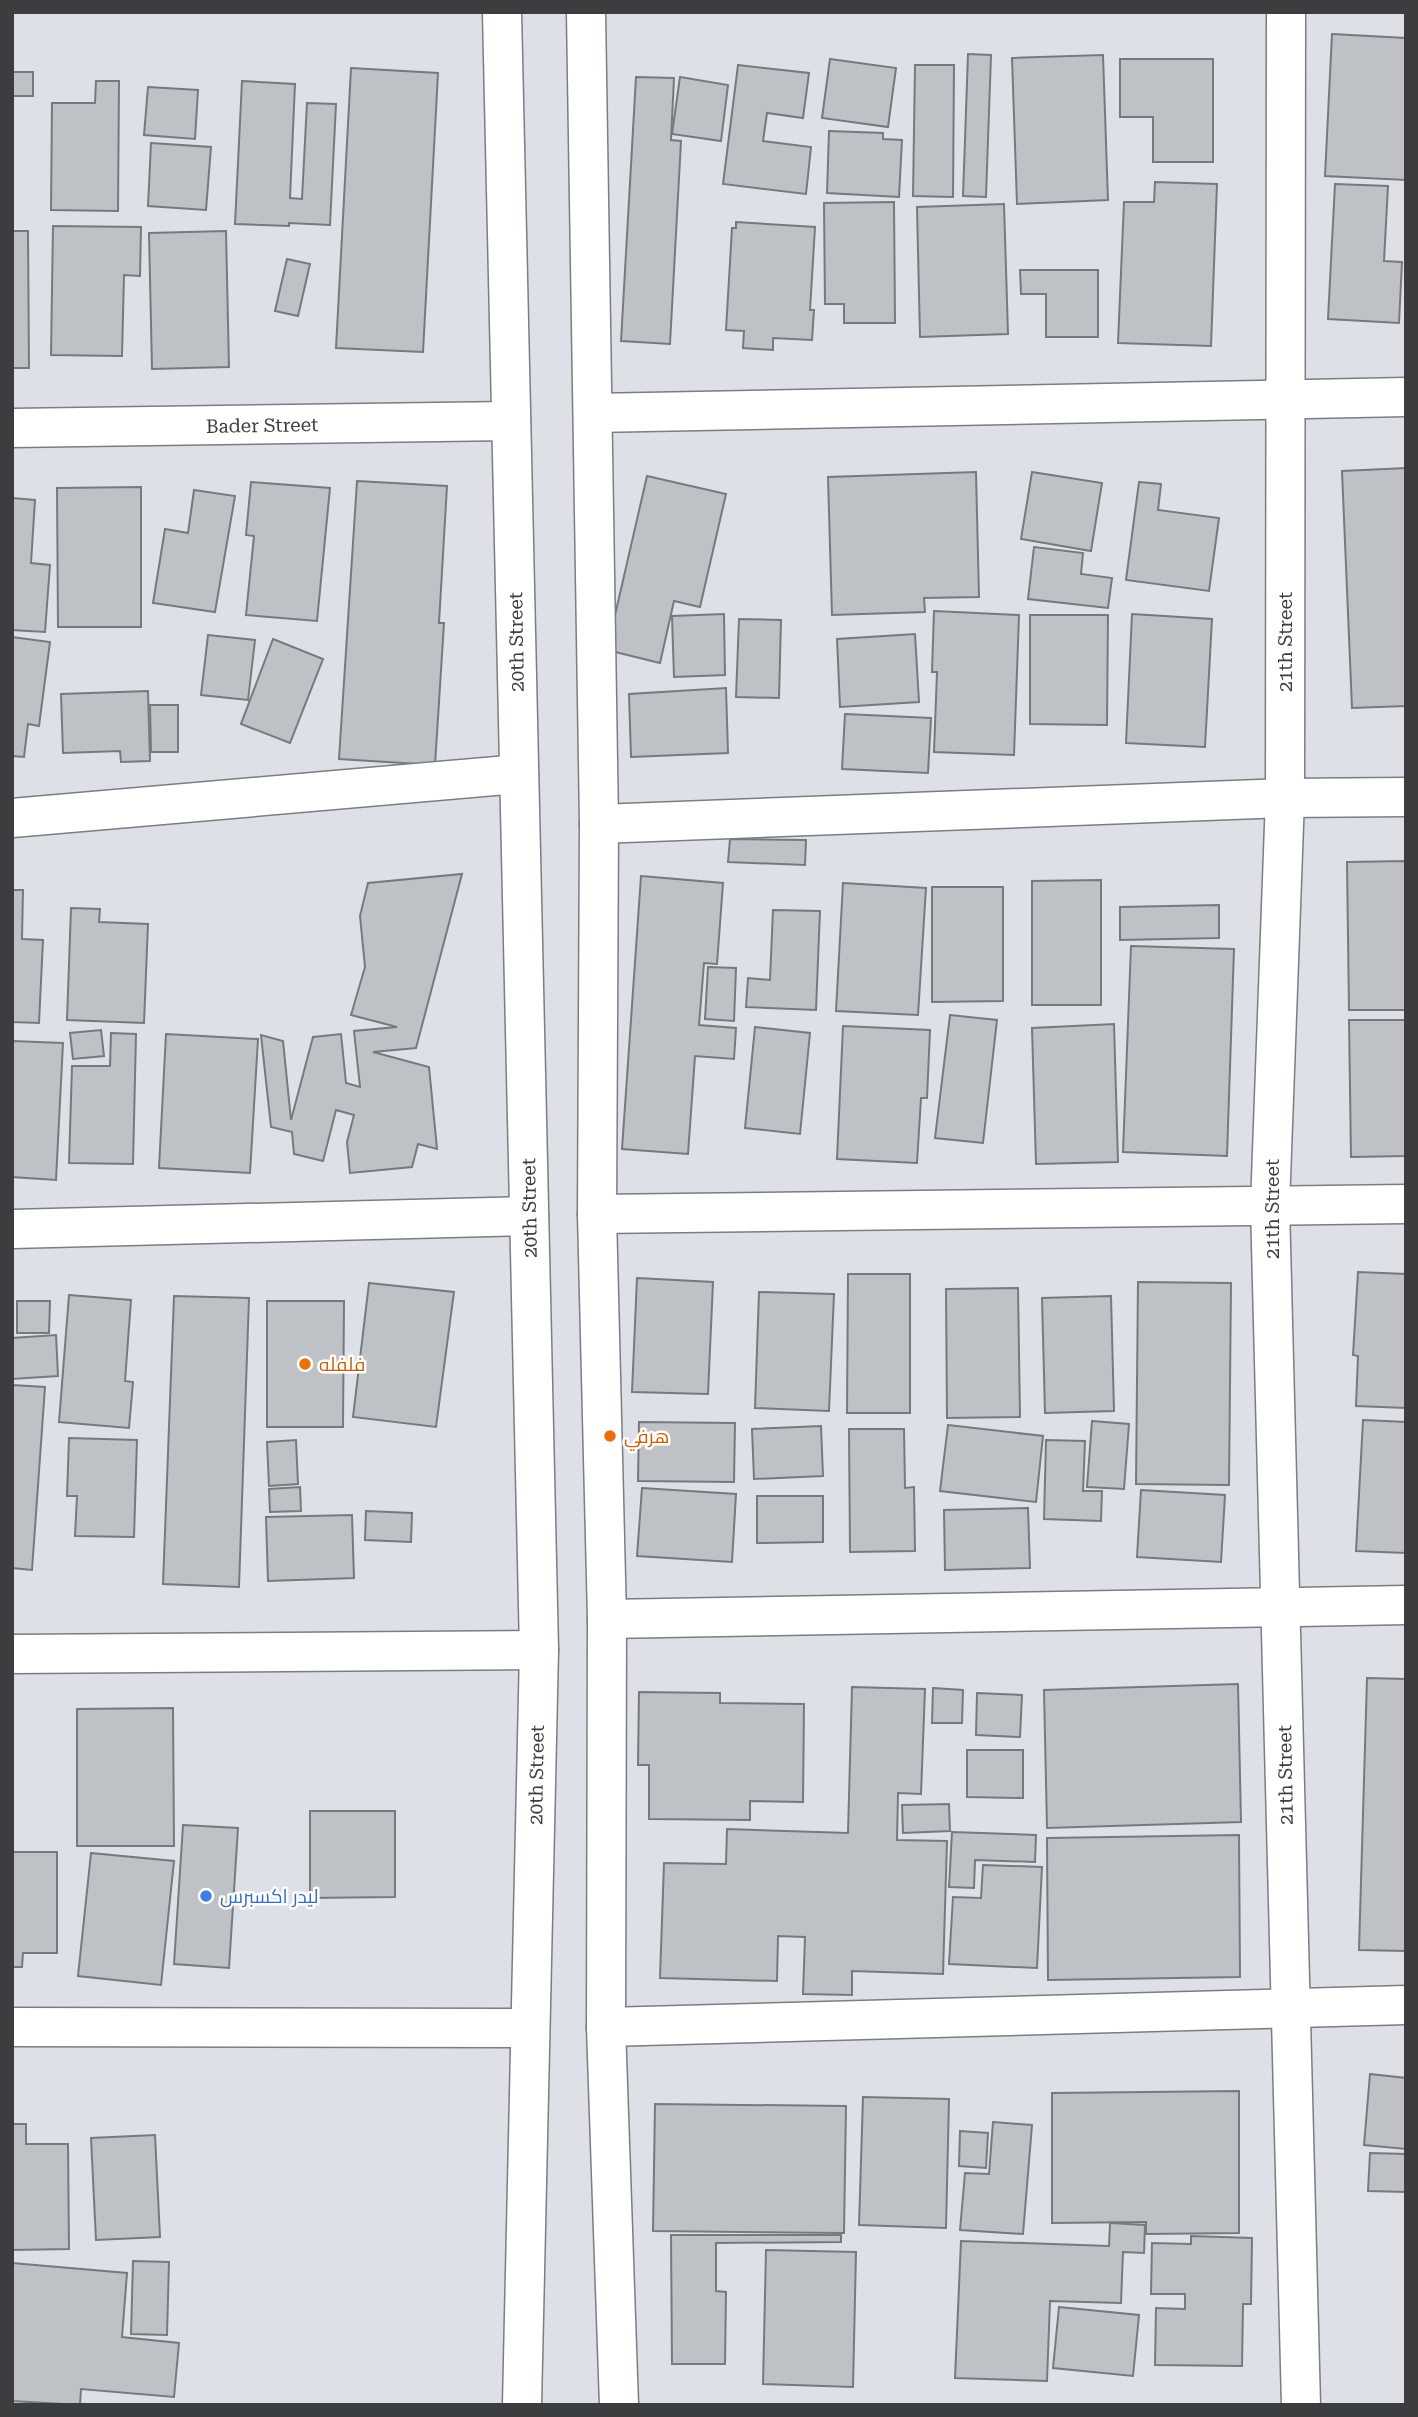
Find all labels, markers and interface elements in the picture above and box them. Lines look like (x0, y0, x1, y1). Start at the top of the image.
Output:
street label: Bader Street (206, 413, 318, 438)
street label: 20th Street (504, 592, 529, 692)
street label: 21th Street (1274, 592, 1297, 692)
street label: 20th Street (517, 1158, 542, 1258)
street label: 21th Street (1261, 1159, 1284, 1259)
place label: فلفله (319, 1353, 365, 1376)
marker: فلفله (297, 1356, 313, 1372)
place label: هرفي (624, 1425, 669, 1451)
marker: هرفي (602, 1428, 618, 1444)
street label: 20th Street (524, 1725, 549, 1825)
street label: 21th Street (1273, 1725, 1298, 1825)
place label: ليدر اكسبرس (220, 1885, 318, 1908)
marker: ليدر اكسبرس (198, 1888, 214, 1904)

